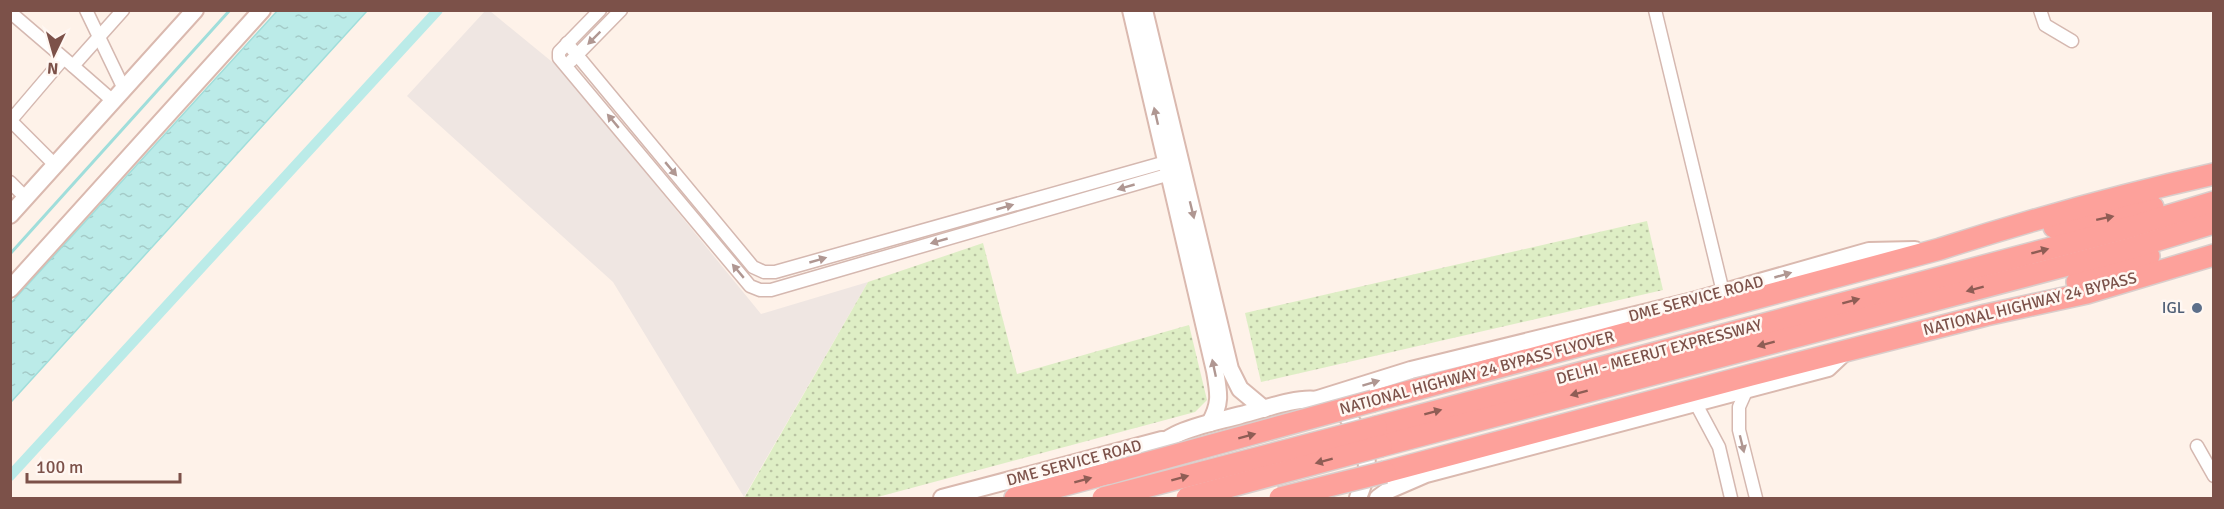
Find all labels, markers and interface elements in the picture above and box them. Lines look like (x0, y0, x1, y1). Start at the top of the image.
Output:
north arrow (24, 24, 84, 84)
one-way arrow (586, 31, 601, 45)
text: N (46, 57, 59, 78)
one-way arrow (1150, 107, 1160, 126)
one-way arrow (606, 113, 619, 129)
one-way arrow (665, 161, 678, 177)
one-way arrow (1117, 183, 1135, 192)
one-way arrow (996, 201, 1014, 211)
one-way arrow (1188, 201, 1197, 220)
one-way arrow (2096, 212, 2114, 222)
one-way arrow (930, 237, 948, 246)
one-way arrow (2031, 246, 2049, 255)
one-way arrow (809, 254, 827, 264)
one-way arrow (731, 263, 744, 279)
street label: NATIONAL HIGHWAY 24 BYPASS (1921, 268, 2139, 340)
one-way arrow (1774, 270, 1792, 280)
street label: DME SERVICE ROAD (1626, 271, 1766, 327)
one-way arrow (1966, 285, 1984, 295)
one-way arrow (1843, 296, 1861, 305)
place label: IGL (2162, 298, 2185, 318)
marker: IGL (2190, 301, 2204, 315)
street label: DELHI - MEERUT EXPRESSWAY (1554, 315, 1764, 389)
street label: NATIONAL HIGHWAY 24 BYPASS FLYOVER (1337, 327, 1617, 419)
one-way arrow (1757, 339, 1775, 349)
one-way arrow (1209, 358, 1218, 377)
one-way arrow (1362, 377, 1380, 387)
one-way arrow (1570, 389, 1588, 398)
one-way arrow (1424, 406, 1442, 416)
one-way arrow (1239, 431, 1257, 440)
street label: DME SERVICE ROAD (1004, 435, 1144, 491)
one-way arrow (1738, 435, 1748, 453)
scale bar (27, 446, 180, 484)
text: 100 m (36, 456, 83, 478)
one-way arrow (1315, 457, 1333, 467)
one-way arrow (1171, 473, 1189, 483)
one-way arrow (1074, 475, 1092, 485)

